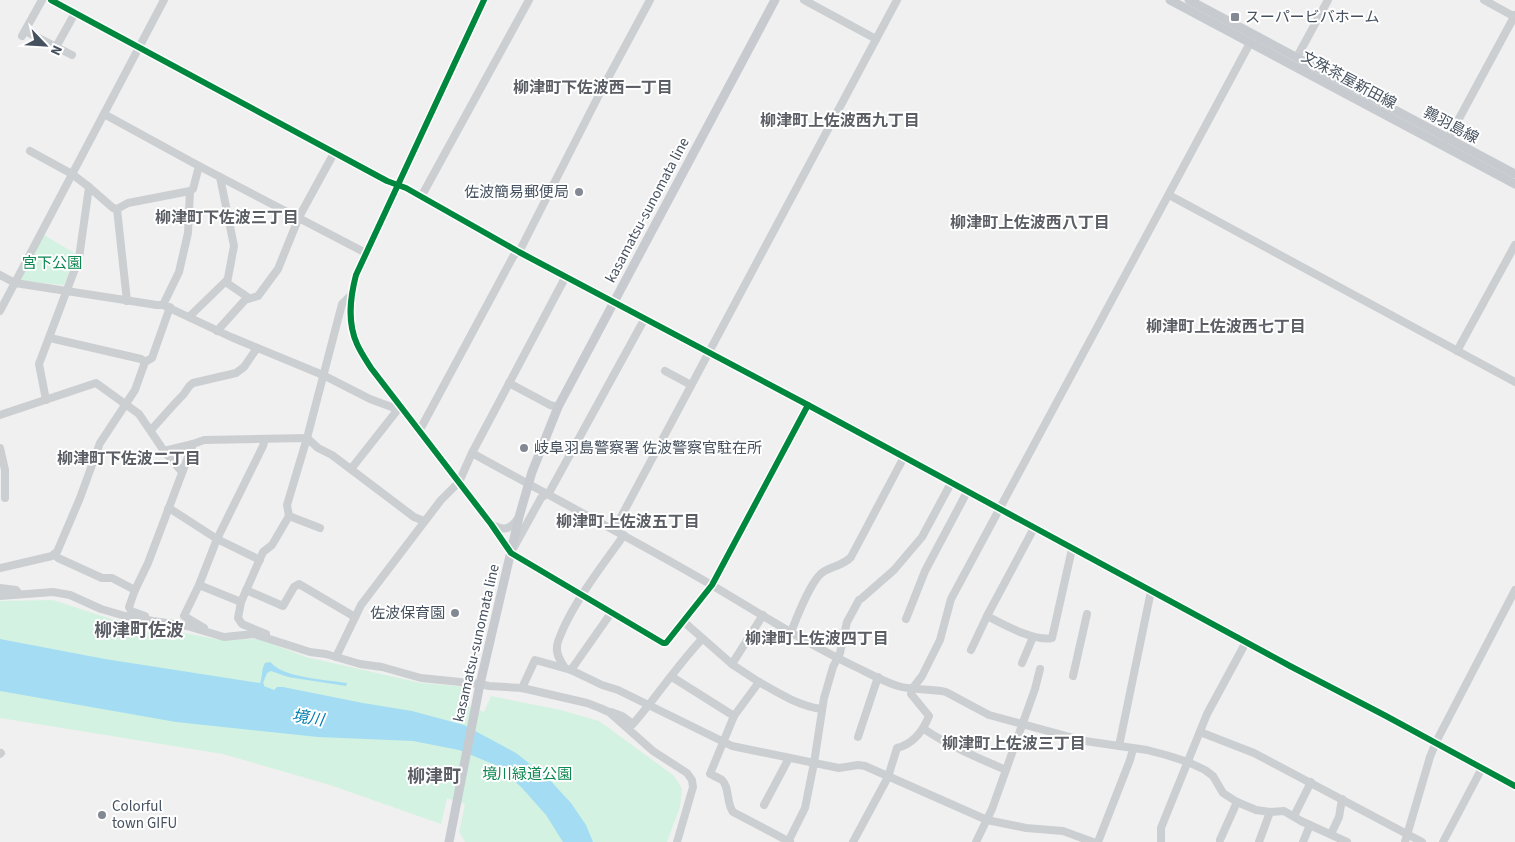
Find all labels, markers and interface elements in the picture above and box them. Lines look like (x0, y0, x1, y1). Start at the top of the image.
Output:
place label: スーパービバホーム (1245, 7, 1379, 28)
marker: スーパービバホーム (1229, 11, 1241, 23)
north arrow (20, 20, 70, 70)
text: N (45, 42, 67, 59)
street label: 文殊茶屋新田線 (1297, 47, 1400, 114)
district label: 柳津町下佐波西一丁目 (513, 77, 673, 99)
street label: 鶉羽島線 (1419, 102, 1482, 149)
district label: 柳津町上佐波西九丁目 (760, 110, 920, 132)
street label: kasamatsu-sunomata line (600, 134, 695, 286)
place label: 佐波簡易郵便局 (464, 182, 569, 203)
marker: 佐波簡易郵便局 (573, 186, 585, 198)
district label: 柳津町下佐波三丁目 (155, 207, 299, 229)
district label: 柳津町上佐波西八丁目 (950, 212, 1110, 234)
park label: 宮下公園 (22, 253, 82, 274)
district label: 柳津町上佐波西七丁目 (1146, 316, 1306, 338)
place label: 岐阜羽島警察署 佐波警察官駐在所 (534, 438, 762, 459)
marker: 岐阜羽島警察署 佐波警察官駐在所 (518, 442, 530, 454)
district label: 柳津町下佐波二丁目 (57, 448, 201, 470)
district label: 柳津町上佐波五丁目 (556, 511, 700, 533)
street label: kasamatsu-sunomata line (448, 562, 505, 724)
place label: 佐波保育園 (370, 603, 445, 624)
marker: 佐波保育園 (449, 607, 461, 619)
district label: 柳津町佐波 (94, 618, 184, 643)
district label: 柳津町上佐波四丁目 (745, 628, 889, 650)
water label: 境川 (290, 705, 327, 732)
district label: 柳津町上佐波三丁目 (942, 733, 1086, 755)
district label: 柳津町 (407, 764, 461, 789)
park label: 境川緑道公園 (482, 764, 572, 785)
place label: Colorful town GIFU (112, 796, 177, 834)
marker: Colorful town GIFU (96, 809, 108, 821)

